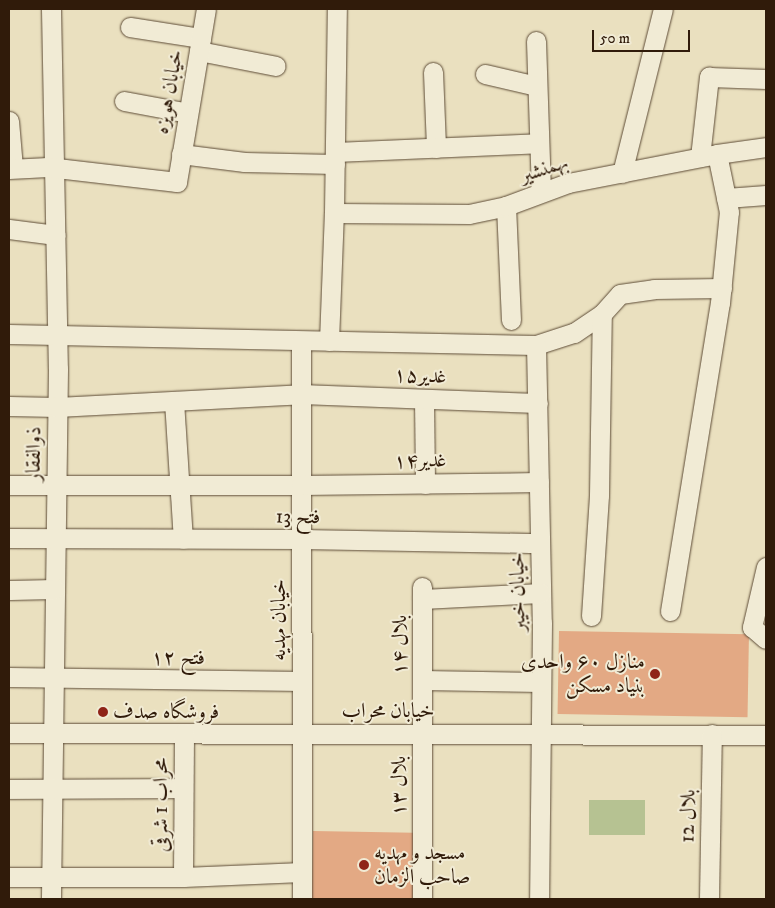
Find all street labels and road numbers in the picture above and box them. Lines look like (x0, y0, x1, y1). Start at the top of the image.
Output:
street label: خیابان هویزه (149, 48, 189, 136)
street label: بهمنشیر (517, 149, 571, 189)
street label: غدیر۱۵ (393, 362, 447, 390)
street label: ذوالفقار (21, 426, 47, 482)
street label: غدیر۱۴ (393, 448, 447, 474)
street label: فتح 13 (275, 504, 321, 530)
street label: خیابان خیبر (505, 552, 531, 632)
street label: خیابان مهدیه (266, 579, 292, 661)
street label: بلال ۱۴ (387, 615, 413, 675)
street label: فتح ۱۲ (151, 645, 205, 671)
street label: خیابان محراب (342, 698, 434, 724)
street label: بلال ۱۳ (386, 756, 412, 816)
street label: محراب 1 شرقی (148, 758, 174, 852)
street label: بلال 12 (675, 789, 701, 843)

